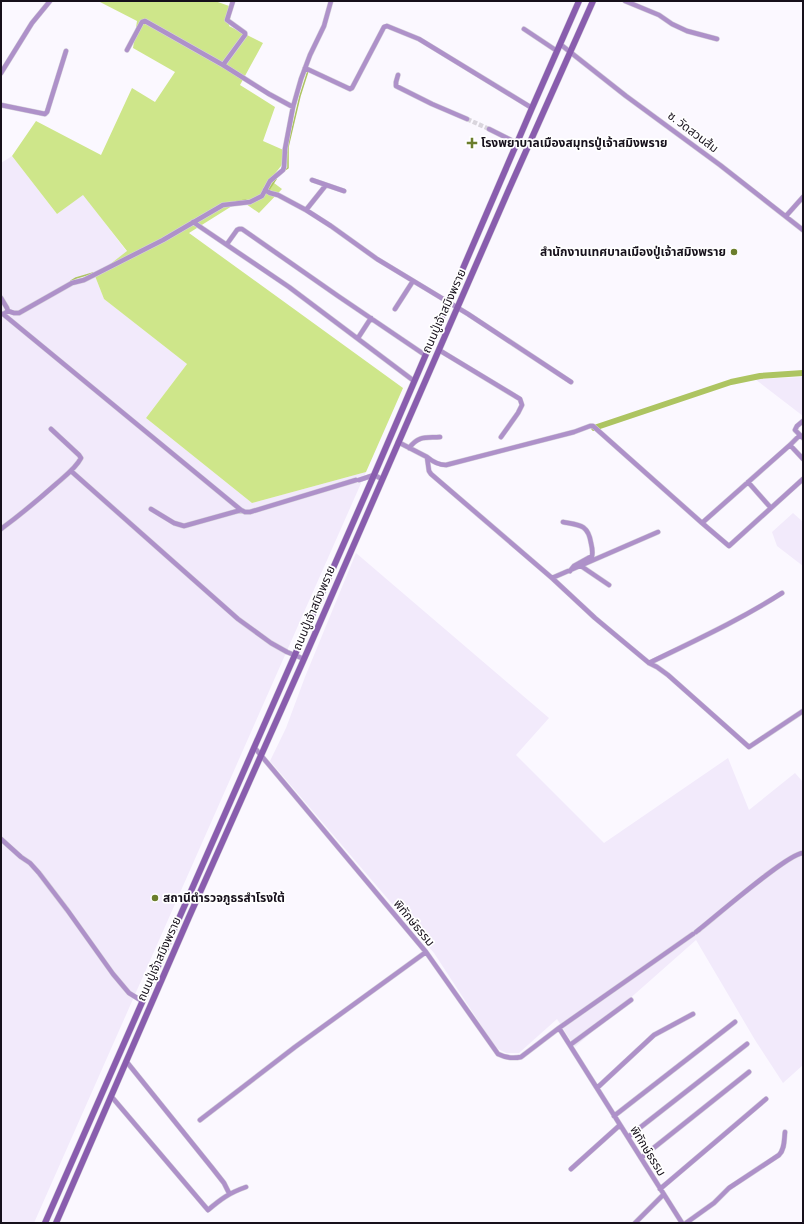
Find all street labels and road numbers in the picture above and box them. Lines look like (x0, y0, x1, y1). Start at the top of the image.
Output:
street label: ซ. วัดสวนส้ม (666, 108, 722, 155)
street label: ถนนปู่เจ้าสมิงพราย (418, 266, 469, 355)
street label: ถนนปู่เจ้าสมิงพราย (289, 563, 338, 652)
street label: พิทักษ์ธรรม (391, 896, 438, 948)
street label: ถนนปู่เจ้าสมิงพราย (133, 914, 184, 1003)
street label: พิทักษ์ธรรม (628, 1123, 670, 1178)

